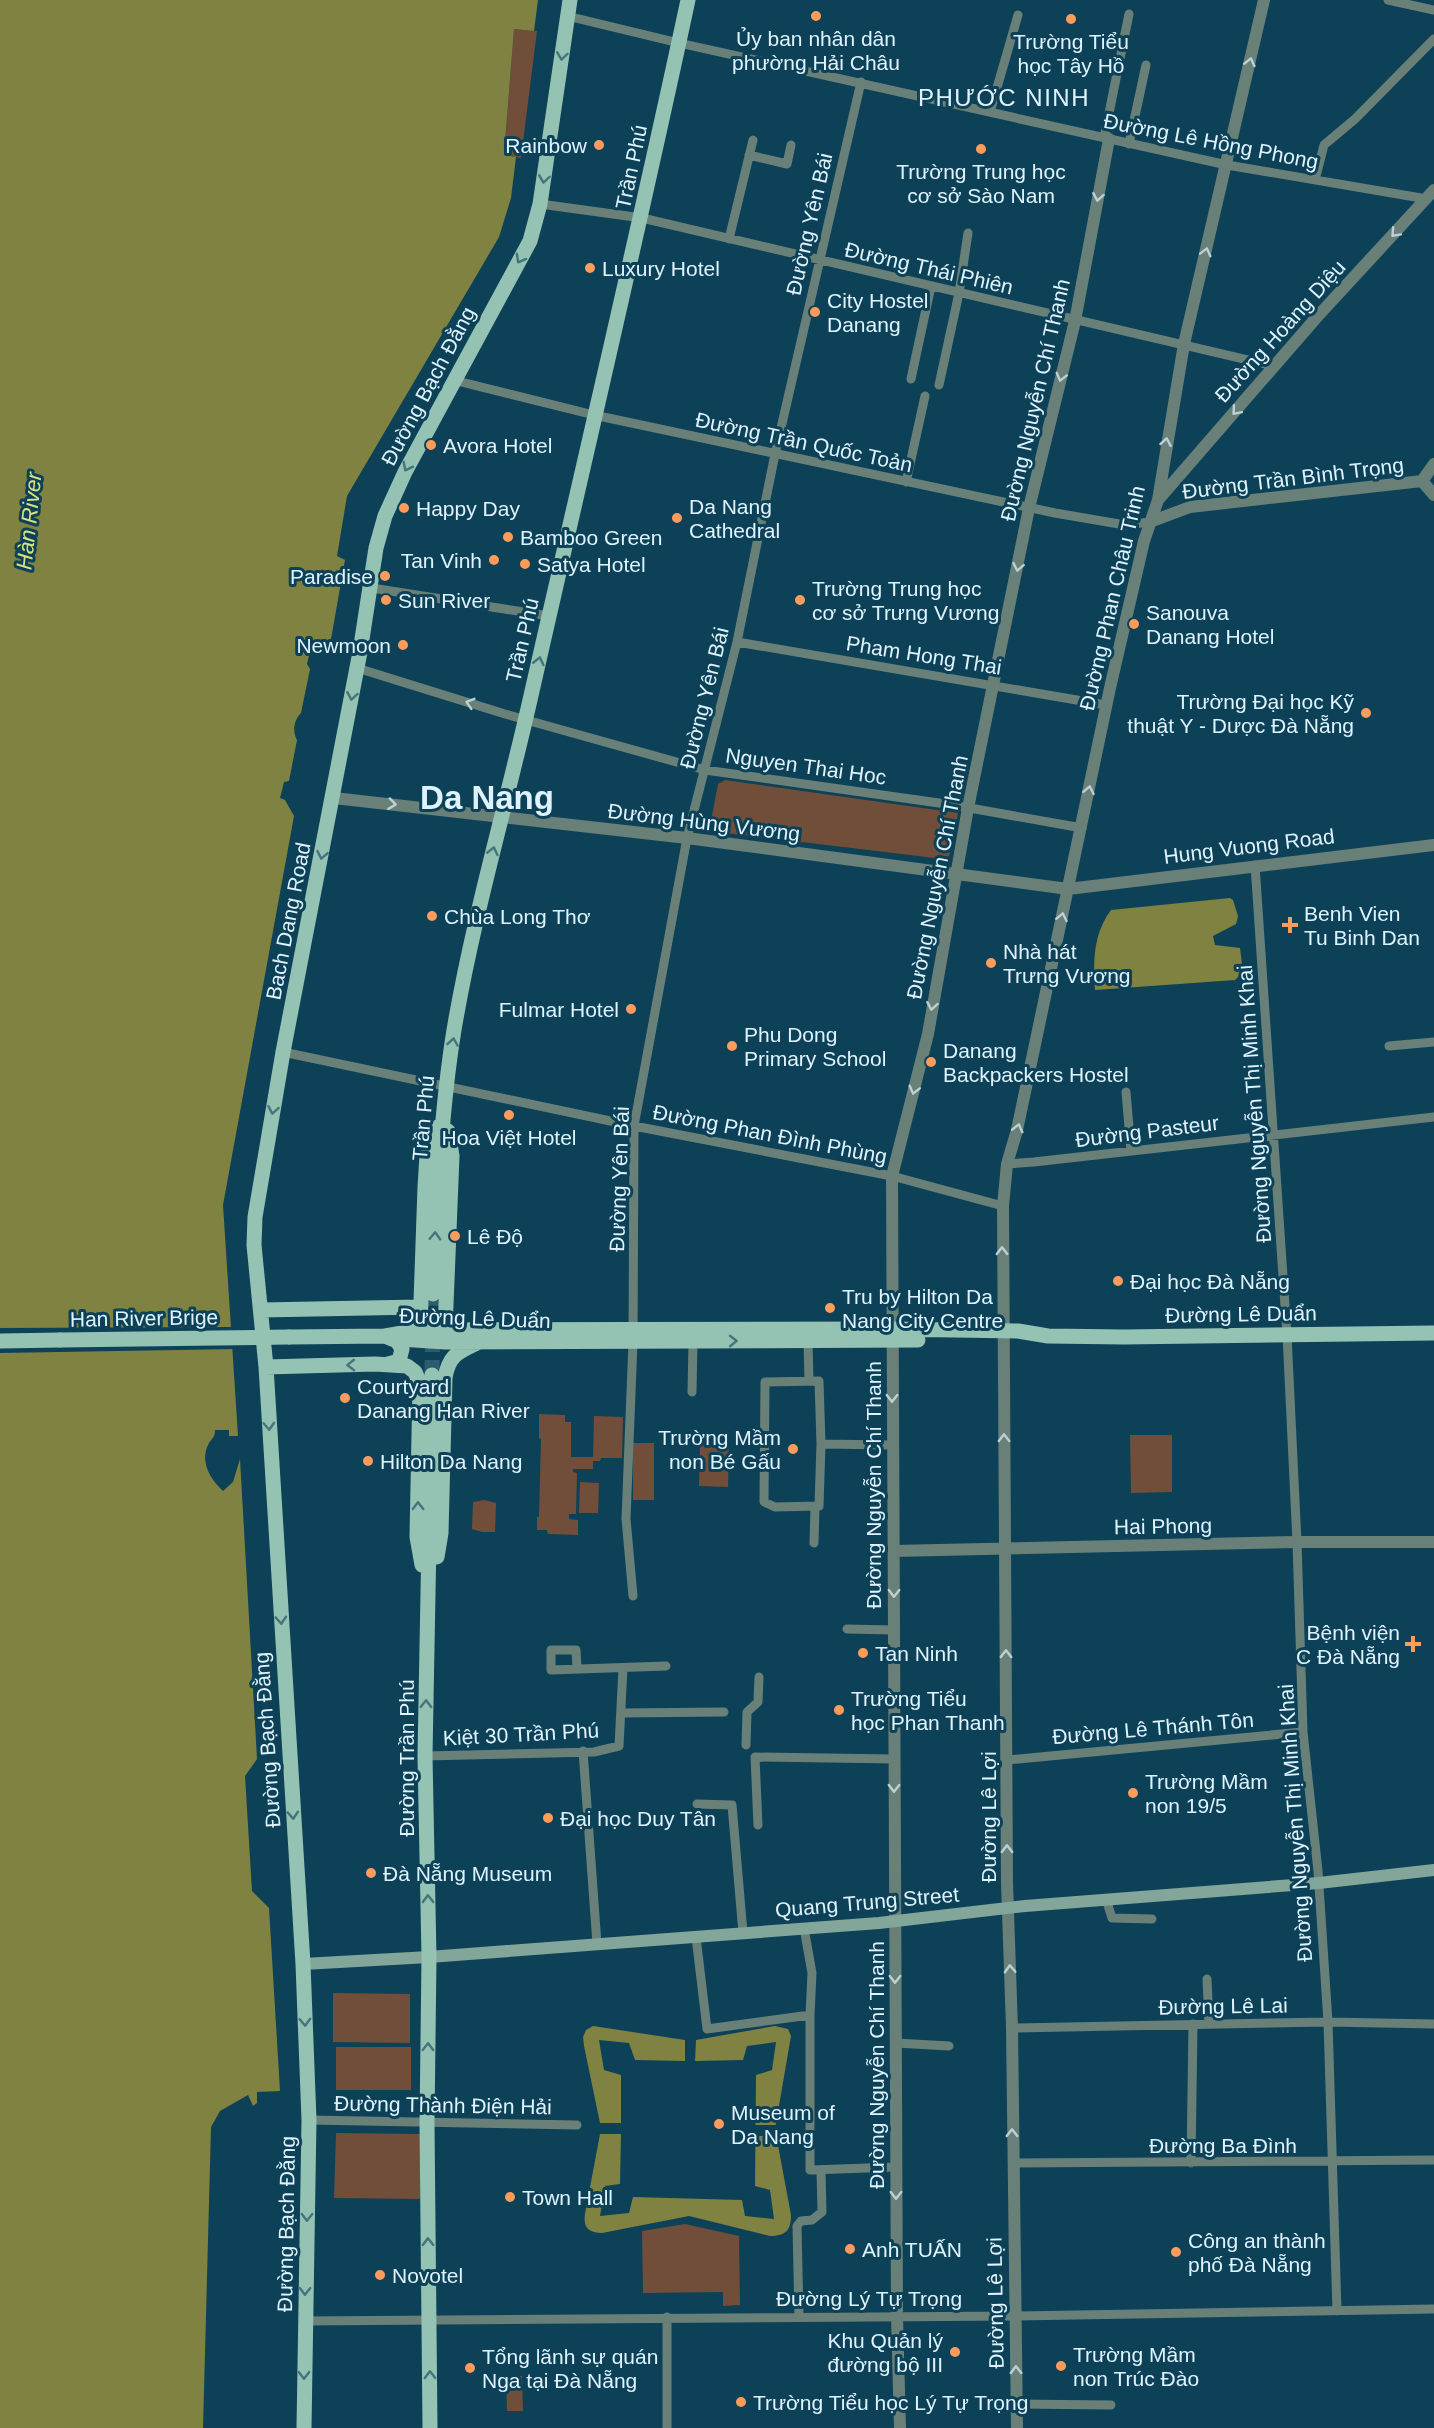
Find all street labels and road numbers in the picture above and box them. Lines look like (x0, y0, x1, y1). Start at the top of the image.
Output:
street label: Đường Lê Hồng Phong (1102, 109, 1320, 173)
street label: Trần Phú (611, 123, 651, 211)
street label: Đường Yên Bái (781, 151, 837, 297)
street label: Đường Thái Phiên (843, 237, 1015, 299)
street label: Đường Hoàng Diệu (1210, 255, 1350, 407)
street label: Đường Nguyễn Chí Thanh (996, 277, 1074, 523)
street label: Đường Bạch Đằng (377, 303, 479, 469)
street label: Đường Trần Quốc Toản (693, 408, 915, 476)
street label: Đường Trần Bình Trọng (1181, 453, 1405, 503)
street label: Đường Phan Châu Trinh (1075, 483, 1149, 713)
street label: Trần Phú (501, 596, 543, 684)
street label: Đường Yên Bái (675, 625, 733, 771)
street label: Pham Hong Thai (845, 631, 1003, 679)
street label: Nguyen Thai Hoc (724, 743, 888, 789)
street label: Đường Nguyễn Chí Thanh (902, 753, 972, 1001)
street label: Đường Hùng Vương (607, 799, 801, 845)
street label: Hung Vuong Road (1162, 824, 1336, 868)
street label: Bach Dang Road (261, 840, 315, 1002)
street label: Đường Nguyễn Thị Minh Khai (1233, 964, 1275, 1244)
street label: Trần Phú (408, 1074, 438, 1162)
street label: Đường Phan Đình Phùng (651, 1100, 889, 1168)
street label: Đường Yên Bái (605, 1106, 633, 1252)
street label: Đường Pasteur (1074, 1111, 1220, 1151)
street label: Đường Lê Duẩn (1165, 1301, 1317, 1327)
street label: Đường Lê Duẩn (399, 1304, 551, 1332)
street label: Han River Brige (70, 1305, 218, 1331)
street label: Đường Nguyễn Chí Thanh (862, 1361, 885, 1609)
street label: Hai Phong (1114, 1514, 1212, 1538)
street label: Đường Bạch Đằng (249, 1651, 285, 1829)
street label: Đường Trần Phú (395, 1679, 418, 1837)
street label: Đường Nguyễn Thị Minh Khai (1274, 1683, 1316, 1963)
street label: Đường Lê Thánh Tôn (1051, 1708, 1255, 1748)
street label: Kiệt 30 Trần Phú (442, 1718, 600, 1750)
street label: Đường Lê Lợi (977, 1751, 1000, 1883)
street label: Quang Trung Street (774, 1882, 960, 1921)
street label: Đường Nguyễn Chí Thanh (865, 1941, 888, 2189)
street label: Đường Lê Lai (1158, 1993, 1288, 2019)
street label: Đường Thành Điện Hải (334, 2092, 552, 2118)
street label: Đường Ba Đình (1149, 2134, 1297, 2157)
street label: Đường Bạch Đằng (273, 2136, 299, 2312)
street label: Đường Lê Lợi (982, 2237, 1008, 2369)
street label: Đường Lý Tự Trọng (776, 2287, 962, 2310)

